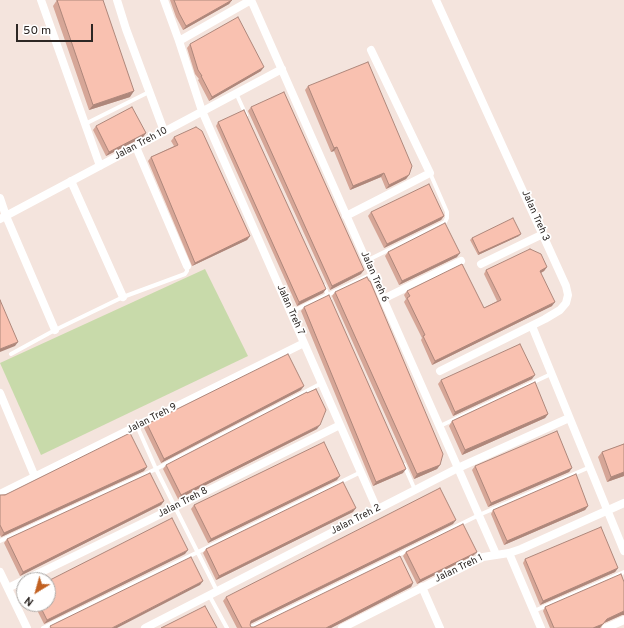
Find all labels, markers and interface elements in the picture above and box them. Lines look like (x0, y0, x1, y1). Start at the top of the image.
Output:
scale bar (18, 16, 95, 42)
text: 50 m (23, 23, 51, 39)
street label: Jalan Treh 10 (112, 125, 170, 163)
street label: Jalan Treh 3 (518, 189, 552, 243)
street label: Jalan Treh 6 (357, 250, 391, 304)
street label: Jalan Treh 7 (274, 283, 306, 337)
street label: Jalan Treh 9 (125, 401, 179, 437)
street label: Jalan Treh 8 (156, 485, 210, 521)
street label: Jalan Treh 2 (329, 502, 383, 538)
street label: Jalan Treh 1 (433, 552, 485, 586)
north arrow (16, 572, 56, 612)
text: N (22, 593, 37, 609)

